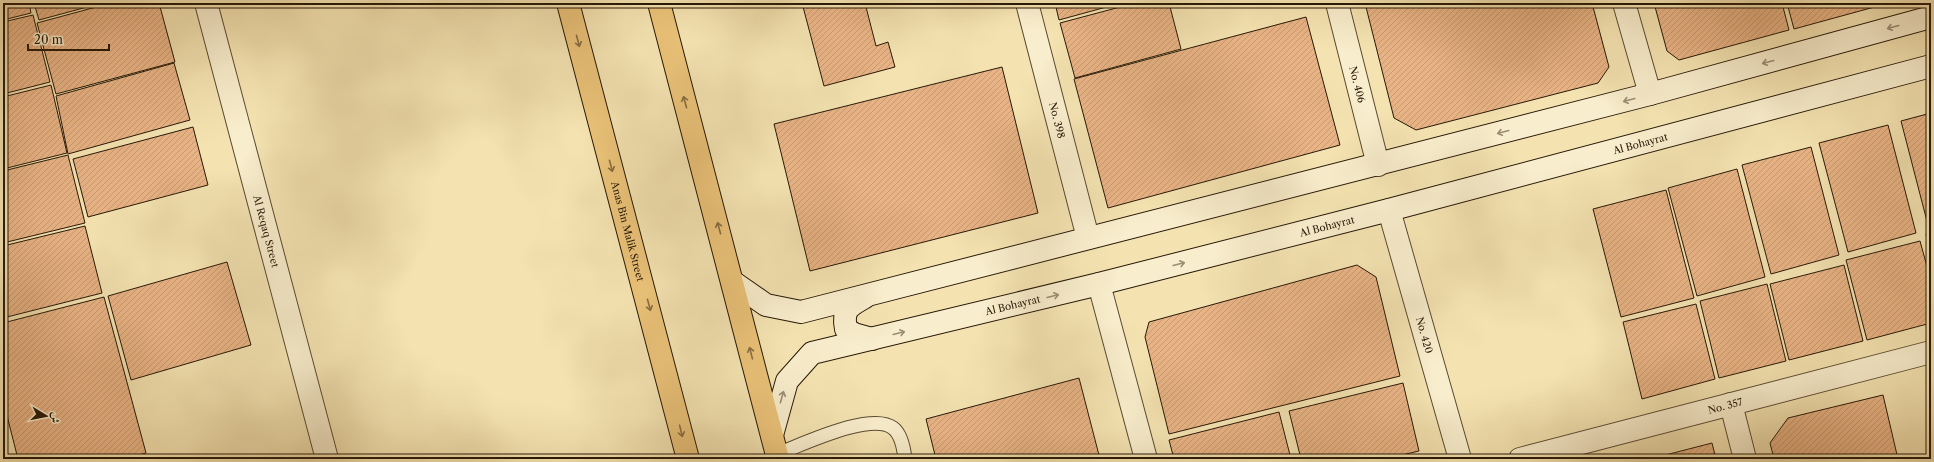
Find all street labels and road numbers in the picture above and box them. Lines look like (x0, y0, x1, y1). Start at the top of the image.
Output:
street label: No. 406 (1347, 65, 1369, 104)
street label: No. 398 (1046, 101, 1068, 140)
street label: Al Bohayrat (1610, 130, 1669, 157)
street label: Anas Bin Malik Street (608, 179, 648, 283)
street label: Al Reqaq Street (250, 193, 282, 269)
street label: Al Bohayrat (1297, 212, 1356, 239)
street label: Al Bohayrat (983, 292, 1042, 318)
street label: No. 420 (1413, 315, 1436, 355)
street label: No. 357 (1706, 395, 1744, 416)

